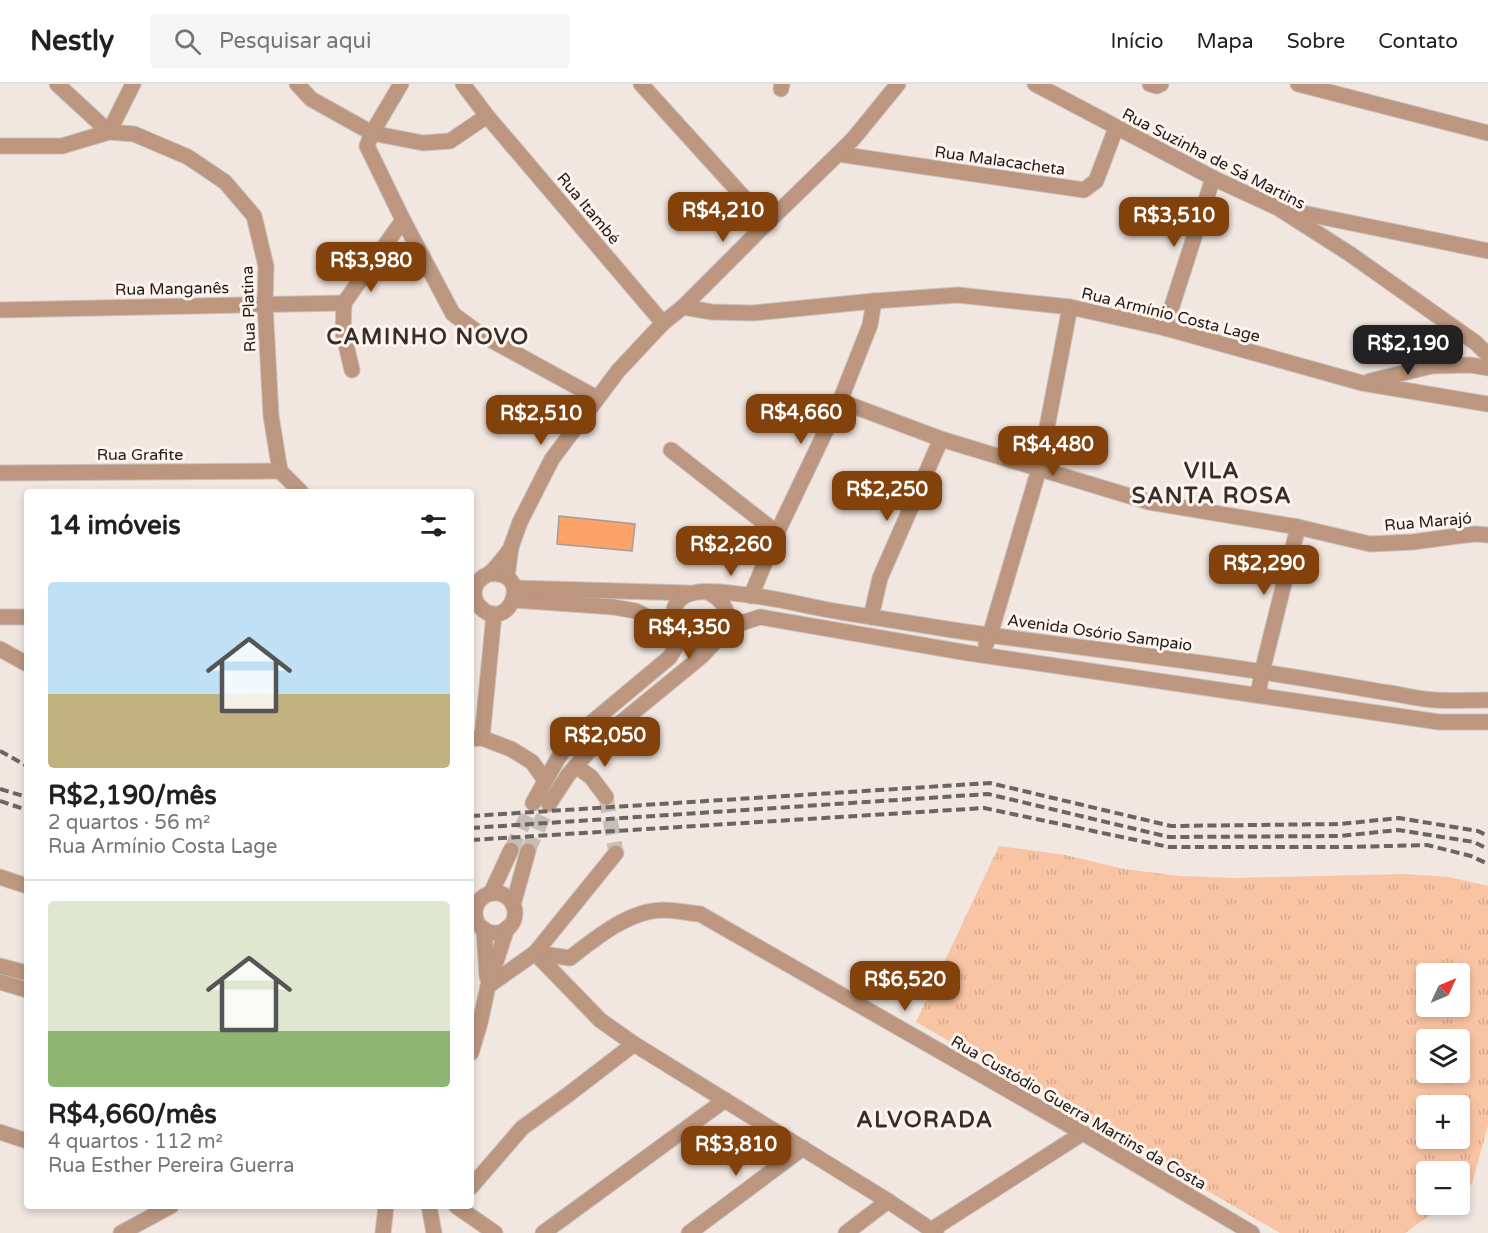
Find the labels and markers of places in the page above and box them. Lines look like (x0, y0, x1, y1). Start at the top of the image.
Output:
pin: R$4,210 (668, 192, 778, 243)
pin: R$3,510 (1119, 197, 1229, 248)
pin: R$3,980 (316, 242, 426, 293)
pin: R$2,190 (1353, 325, 1463, 376)
pin: R$4,660 (746, 394, 856, 445)
pin: R$2,510 (486, 395, 596, 446)
pin: R$4,480 (998, 426, 1108, 477)
pin: R$2,250 (832, 471, 942, 522)
pin: R$2,260 (676, 526, 786, 577)
pin: R$2,290 (1209, 545, 1319, 596)
pin: R$4,350 (634, 609, 744, 660)
pin: R$2,050 (550, 717, 660, 768)
pin: R$6,520 (850, 961, 960, 1012)
pin: R$3,810 (681, 1126, 791, 1177)

